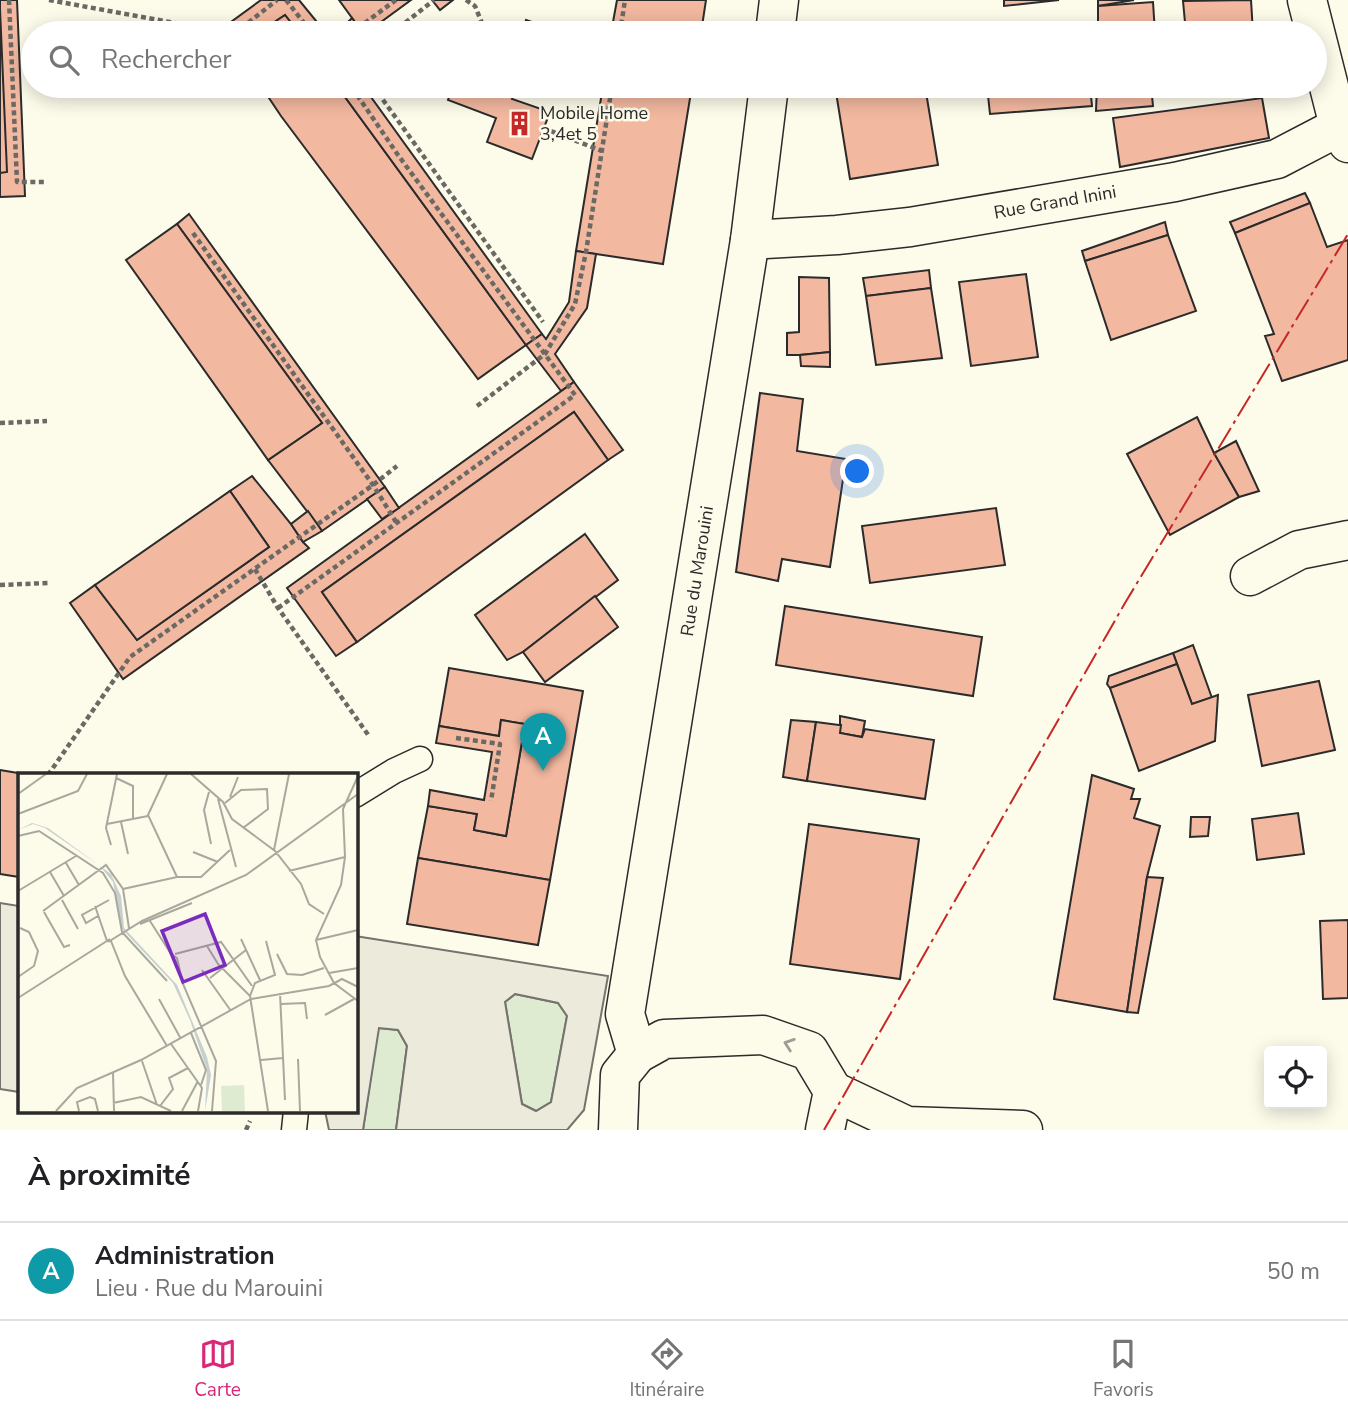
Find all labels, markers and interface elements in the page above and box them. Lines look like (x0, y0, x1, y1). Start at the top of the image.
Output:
search box (21, 21, 1327, 98)
icon: search (45, 41, 83, 79)
text: Rechercher (101, 42, 232, 77)
place label: Mobile Home 3,4et 5 (540, 101, 648, 146)
building icon: Mobile Home 3,4et 5 (506, 109, 534, 137)
street label: Rue Grand Inini (992, 179, 1118, 225)
your location (840, 454, 874, 488)
street label: Rue du Marouini (675, 504, 719, 638)
pin: A (520, 713, 566, 771)
inset map (18, 773, 357, 1112)
one-way arrow (783, 1038, 796, 1052)
map controls (1264, 1046, 1327, 1109)
button: locate (1264, 1046, 1327, 1109)
text: À proximité (28, 1155, 190, 1196)
text: Administration (95, 1238, 275, 1273)
text: A (42, 1256, 60, 1287)
text: 50 m (1267, 1256, 1320, 1287)
text: Lieu · Rue du Marouini (95, 1273, 323, 1304)
tab: Carte (194, 1335, 241, 1403)
tab: Itinéraire (630, 1335, 704, 1403)
tab: Favoris (1093, 1335, 1154, 1403)

